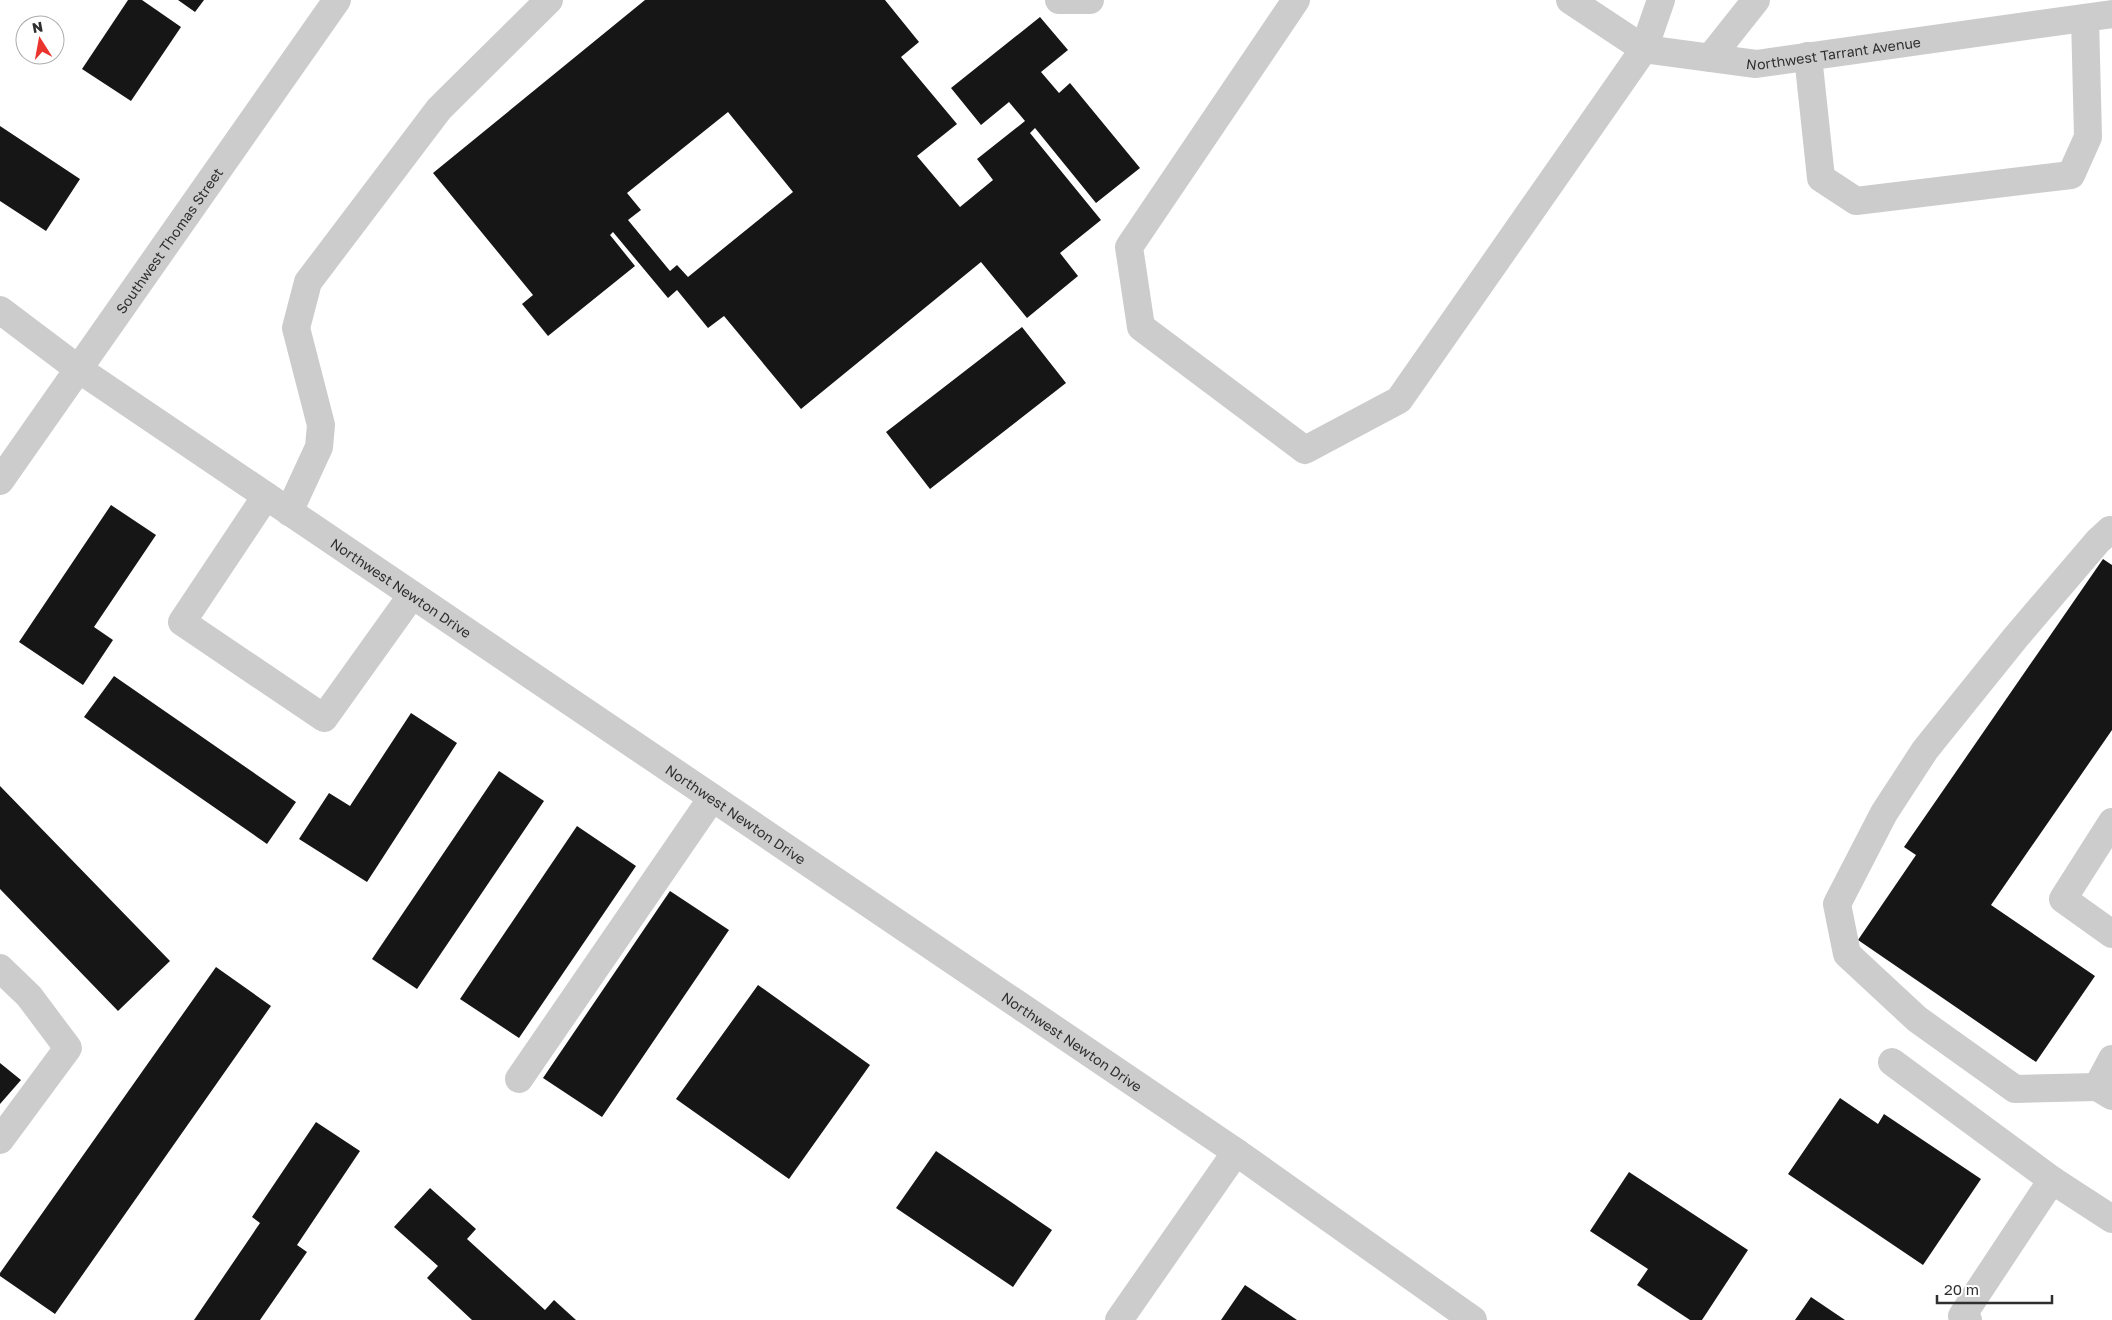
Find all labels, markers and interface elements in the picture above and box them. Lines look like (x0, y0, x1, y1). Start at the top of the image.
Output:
north arrow (15, 15, 65, 65)
text: N (31, 17, 44, 36)
street label: Northwest Tarrant Avenue (1745, 32, 1922, 73)
street label: Southwest Thomas Street (112, 164, 226, 316)
street label: Northwest Newton Drive (328, 534, 475, 641)
street label: Northwest Newton Drive (663, 760, 809, 867)
street label: Northwest Newton Drive (999, 988, 1146, 1095)
scale bar (1937, 1272, 2052, 1304)
text: 20 m (1944, 1280, 1979, 1298)

